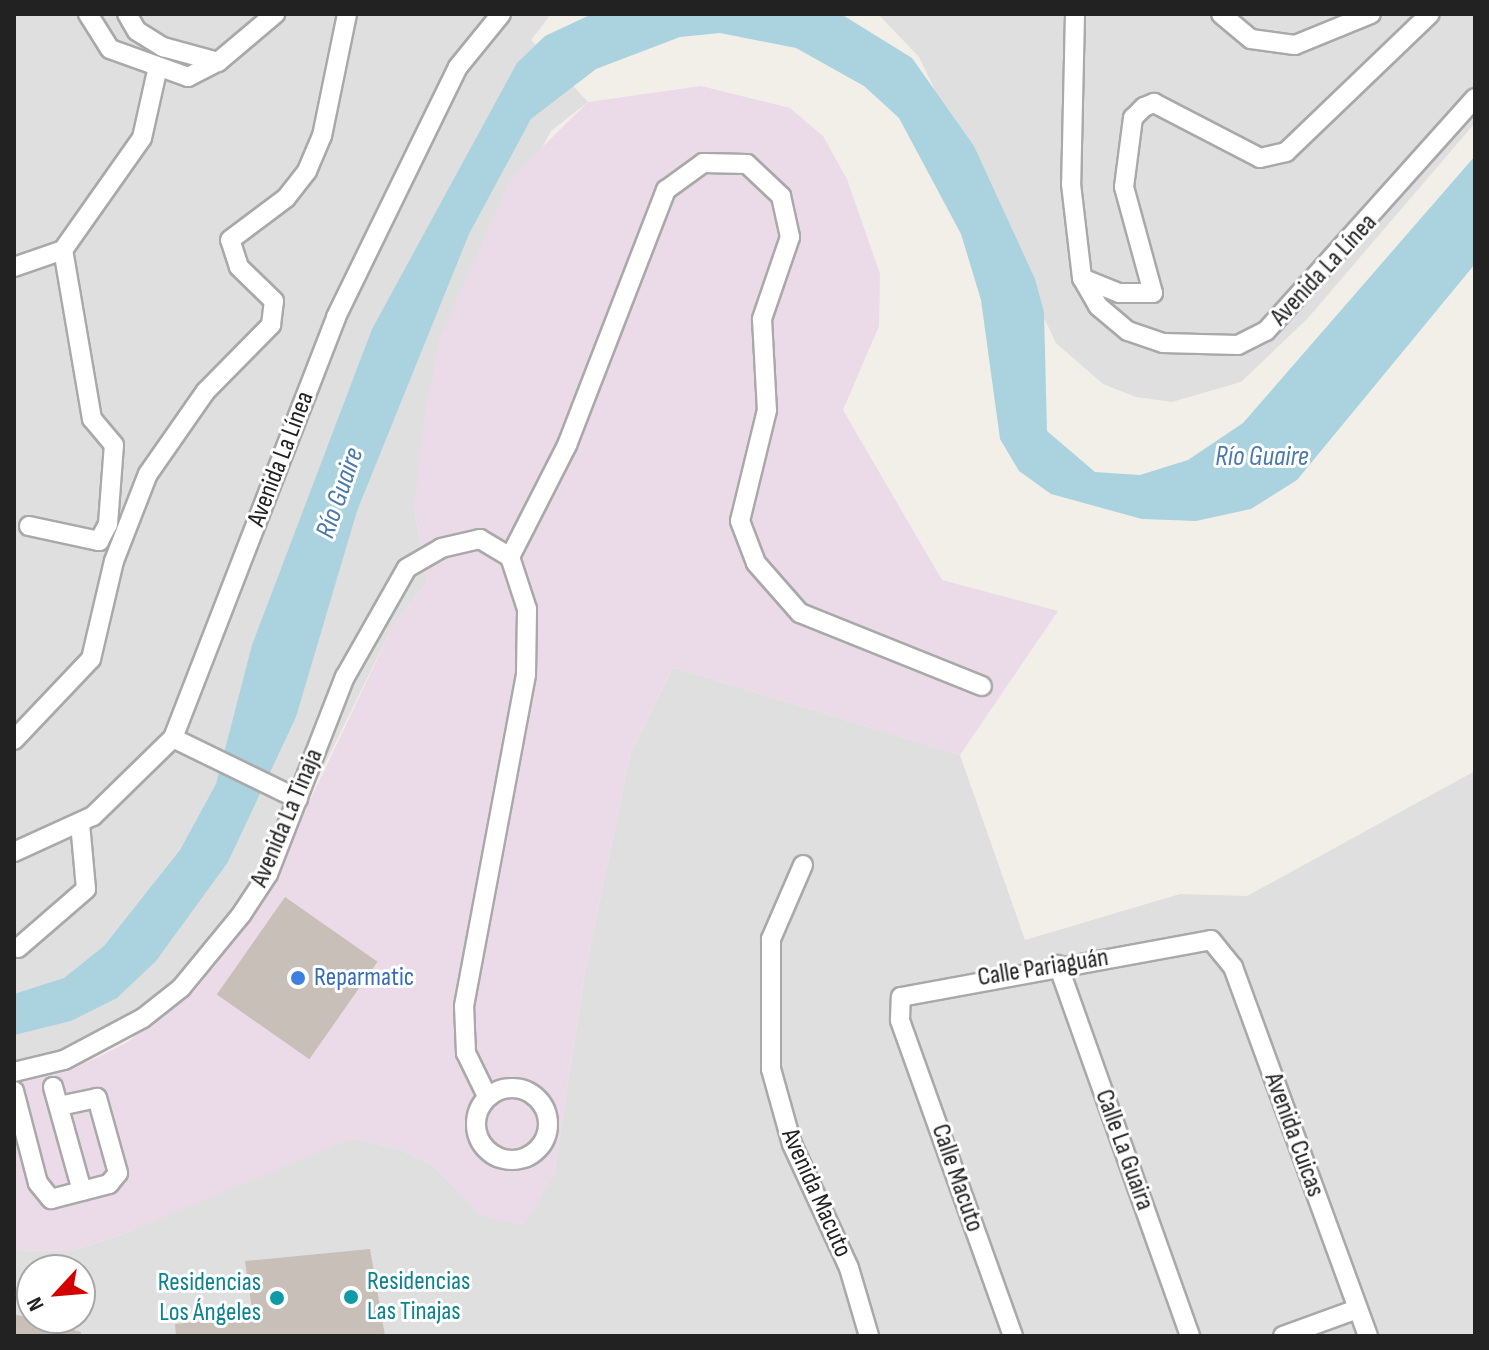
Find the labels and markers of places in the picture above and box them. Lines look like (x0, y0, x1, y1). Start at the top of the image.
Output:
place label: Reparmatic (314, 962, 414, 994)
marker: Reparmatic (289, 969, 307, 987)
place label: Residencias Las Tinajas (367, 1266, 470, 1328)
place label: Residencias Los Ángeles (158, 1267, 261, 1328)
marker: Residencias Las Tinajas (342, 1288, 360, 1306)
marker: Residencias Los Ángeles (268, 1289, 286, 1307)

